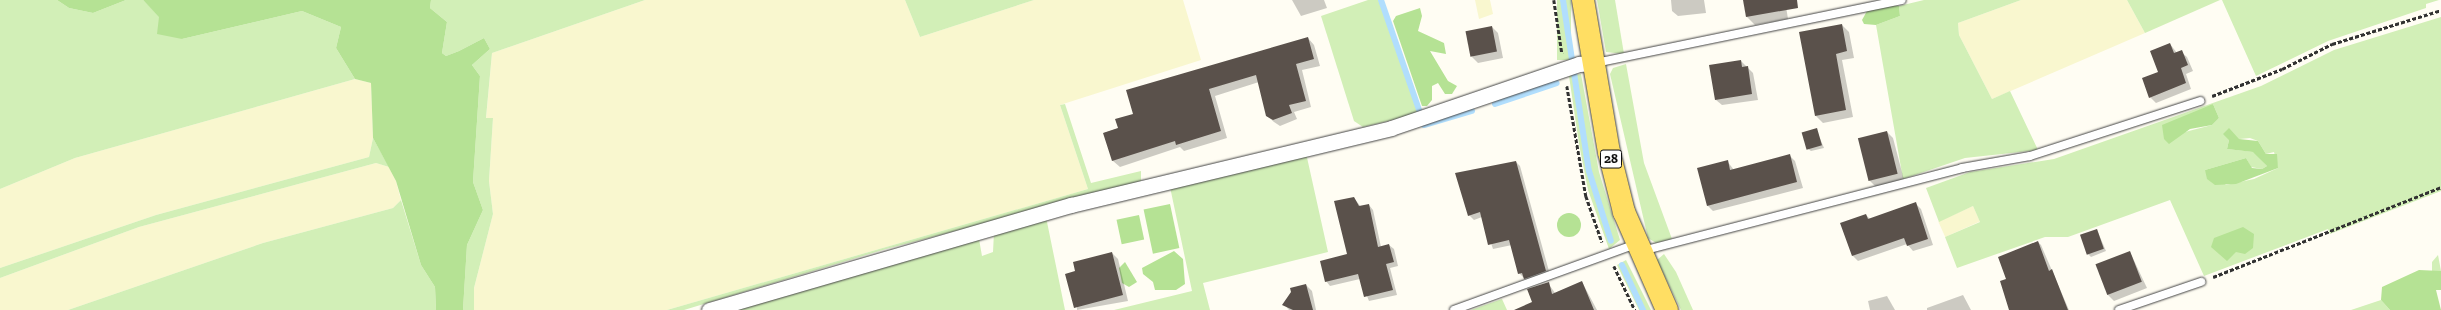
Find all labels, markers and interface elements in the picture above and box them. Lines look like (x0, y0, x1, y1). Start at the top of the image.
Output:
road number: 28 (1600, 148, 1622, 170)

